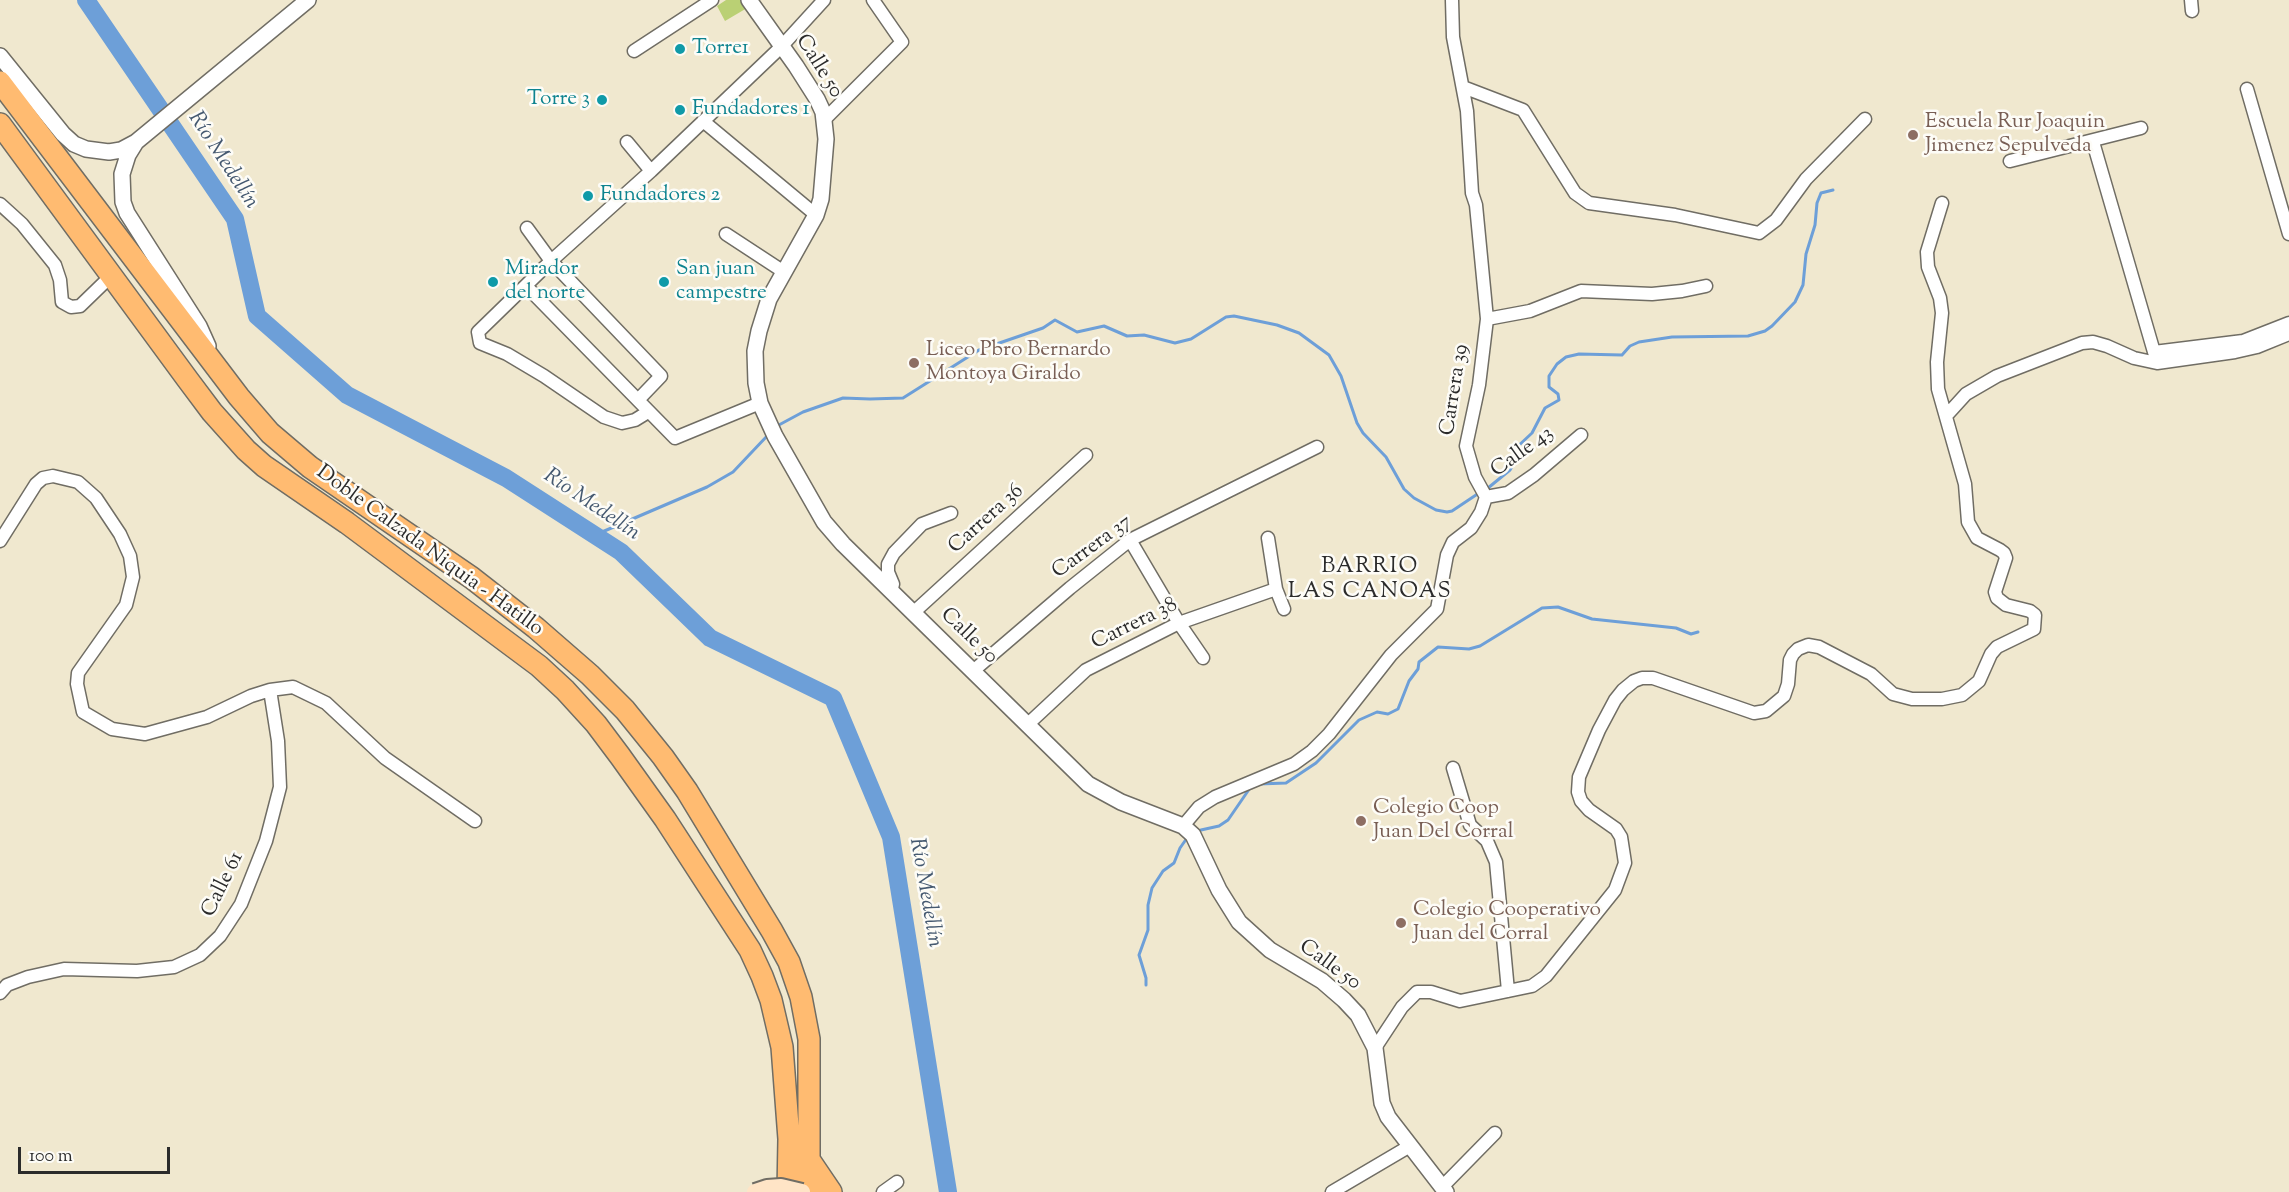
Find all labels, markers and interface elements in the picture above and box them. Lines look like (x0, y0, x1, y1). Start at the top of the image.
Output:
street label: Calle 50 (789, 30, 847, 104)
place label: Torre1 (692, 36, 749, 62)
marker: Torre1 (673, 42, 687, 56)
place label: Torre 3 (527, 87, 590, 113)
marker: Torre 3 (595, 93, 609, 107)
place label: Fundadores 1 (692, 97, 810, 123)
marker: Fundadores 1 (673, 103, 687, 117)
water label: Río Medellín (181, 107, 263, 215)
place label: Escuela Rur Joaquin Jimenez Sepulveda (1925, 110, 2105, 160)
marker: Escuela Rur Joaquin Jimenez Sepulveda (1906, 128, 1920, 142)
place label: Fundadores 2 (600, 183, 720, 209)
marker: Fundadores 2 (581, 189, 595, 203)
place label: Mirador del norte (505, 257, 585, 307)
place label: San juan campestre (676, 257, 767, 307)
marker: Mirador del norte (486, 275, 500, 289)
marker: San juan campestre (657, 275, 671, 289)
place label: Liceo Pbro Bernardo Montoya Giraldo (926, 338, 1111, 388)
street label: Carrera 39 (1436, 343, 1476, 437)
marker: Liceo Pbro Bernardo Montoya Giraldo (907, 356, 921, 370)
street label: Calle 43 (1487, 422, 1559, 484)
street label: Doble Calzada Niquia - Hatillo (310, 461, 548, 643)
water label: Río Medellín (538, 464, 644, 548)
street label: Carrera 36 (944, 480, 1030, 560)
street label: Carrera 37 (1048, 511, 1138, 585)
district label: BARRIO LAS CANOAS (1288, 555, 1452, 606)
street label: Carrera 38 (1088, 593, 1182, 657)
street label: Calle 50 (934, 603, 1002, 671)
place label: Colegio Coop Juan Del Corral (1373, 796, 1514, 846)
marker: Colegio Coop Juan Del Corral (1354, 814, 1368, 828)
water label: Río Medellín (901, 836, 947, 950)
street label: Calle 61 (197, 848, 251, 922)
place label: Colegio Cooperativo Juan del Corral (1413, 898, 1601, 948)
marker: Colegio Cooperativo Juan del Corral (1394, 916, 1408, 930)
street label: Calle 50 (1293, 935, 1365, 997)
scale bar (21, 1135, 172, 1173)
text: 100 m (29, 1144, 73, 1170)

